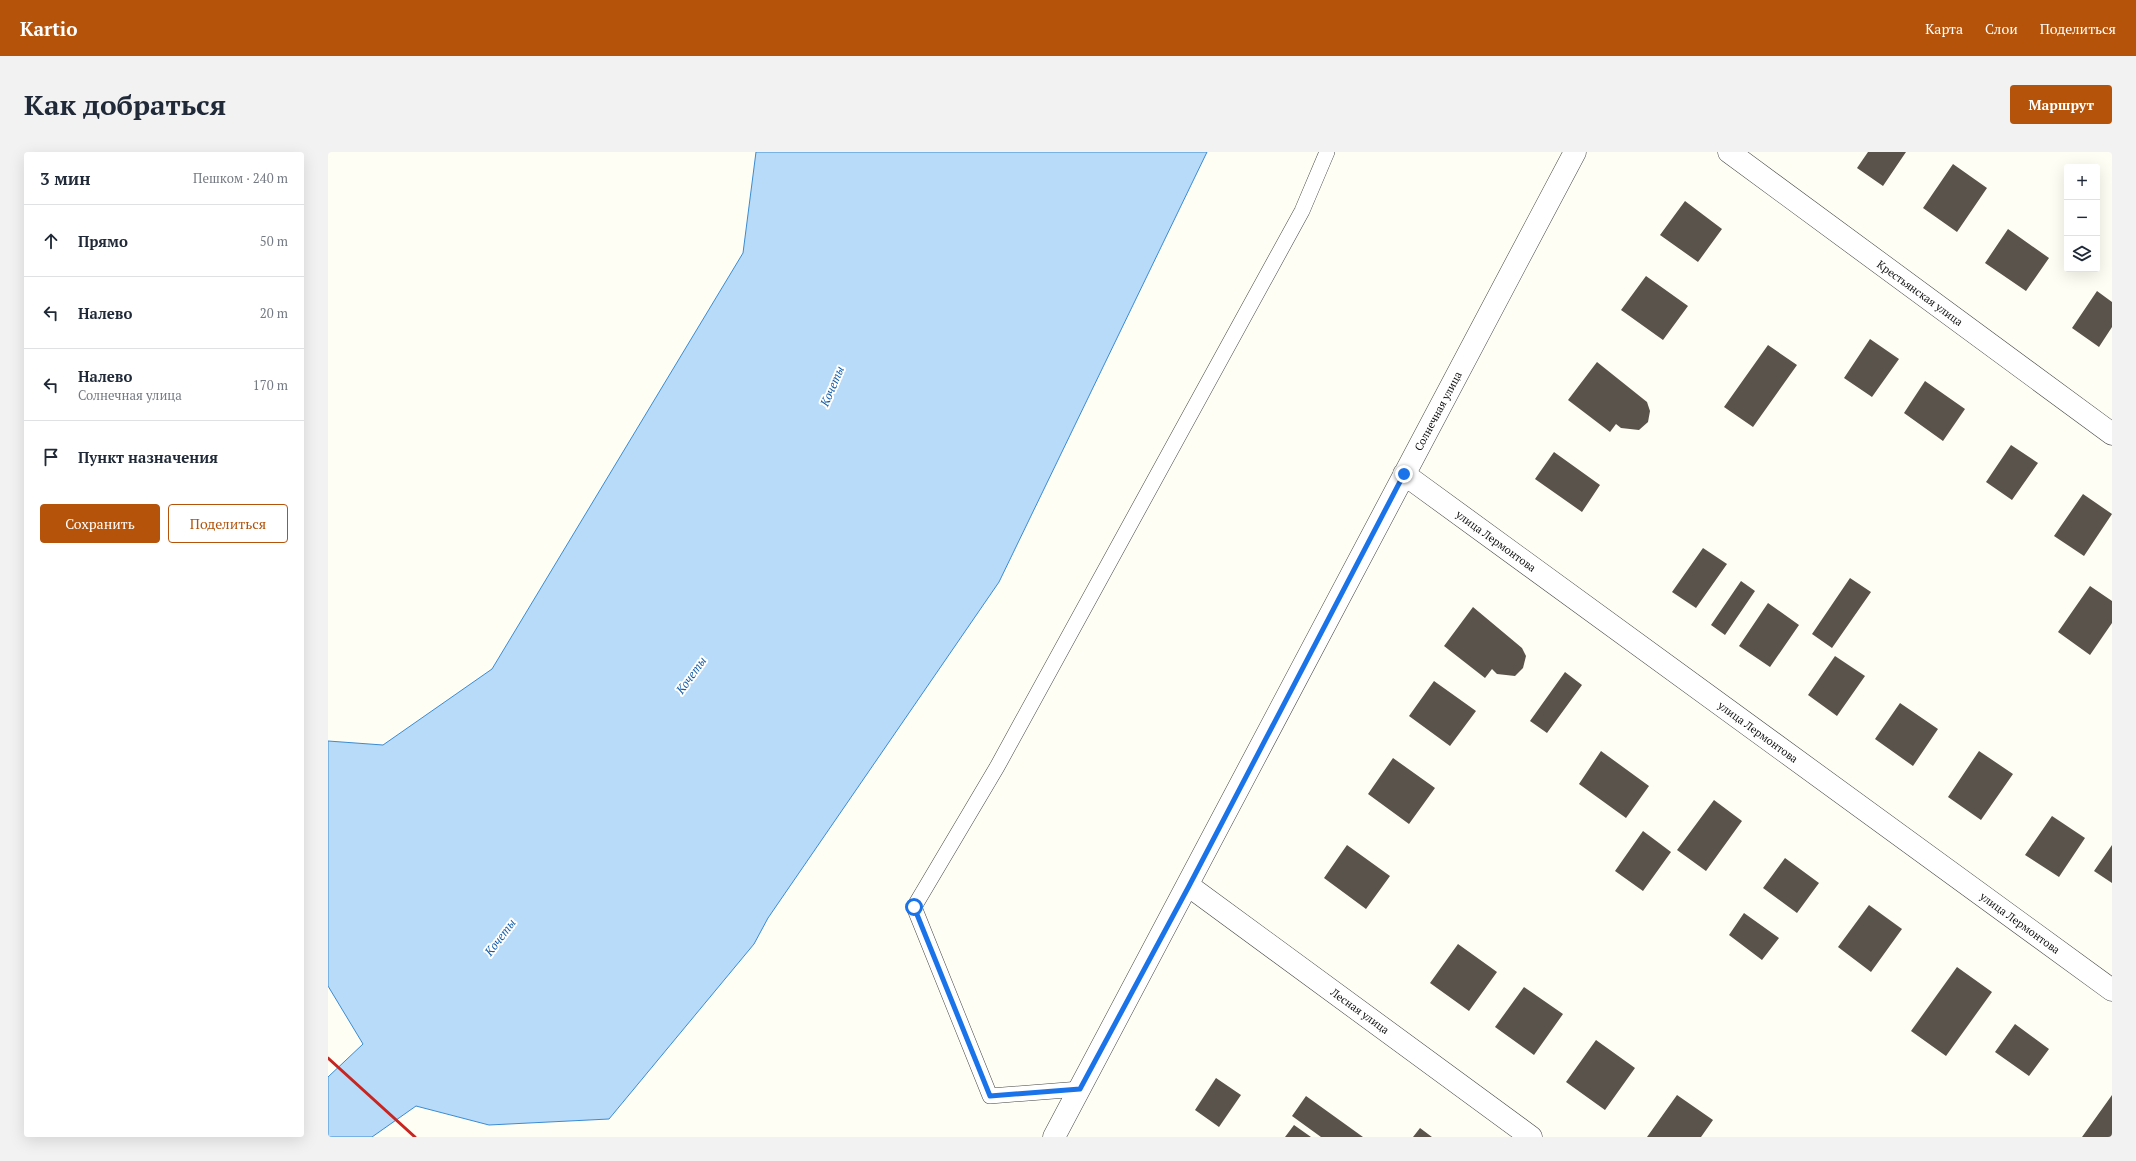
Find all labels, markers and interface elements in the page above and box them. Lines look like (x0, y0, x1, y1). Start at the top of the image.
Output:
text: Kartio (20, 16, 77, 41)
text: Карта (1925, 19, 1963, 38)
text: Слои (1985, 19, 2018, 38)
text: Поделиться (2040, 19, 2116, 38)
button: Маршрут (2010, 85, 2112, 124)
text: Как добраться (24, 86, 226, 123)
map controls (2064, 164, 2100, 272)
button: + (2064, 164, 2100, 200)
text: 3 мин (40, 167, 90, 190)
text: Пешком · 240 m (193, 169, 288, 187)
button: − (2064, 200, 2100, 236)
icon: ahead (40, 230, 62, 252)
text: Прямо (78, 231, 128, 251)
text: 50 m (260, 232, 288, 250)
button: layers (2064, 236, 2100, 272)
street label: Крестьянская улица (1874, 257, 1966, 329)
icon: left (40, 302, 62, 324)
text: Налево (78, 303, 132, 323)
text: 20 m (260, 304, 288, 322)
water label: Кочеты (816, 364, 847, 409)
text: Налево (78, 366, 132, 386)
street label: Солнечная улица (1411, 369, 1465, 453)
icon: left (40, 374, 62, 396)
text: 170 m (253, 376, 288, 394)
text: Солнечная улица (78, 386, 182, 404)
icon: arrive (40, 446, 62, 468)
text: Пункт назначения (78, 447, 218, 467)
route end (1395, 465, 1413, 483)
button: Сохранить (40, 504, 160, 543)
button: Поделиться (168, 504, 288, 543)
street label: улица Лермонтова (1452, 507, 1539, 575)
water label: Кочеты (672, 653, 710, 697)
street label: улица Лермонтова (1714, 698, 1801, 766)
street label: улица Лермонтова (1976, 889, 2063, 957)
route start (905, 898, 923, 916)
water label: Кочеты (481, 916, 519, 959)
street label: Лесная улица (1327, 984, 1392, 1037)

